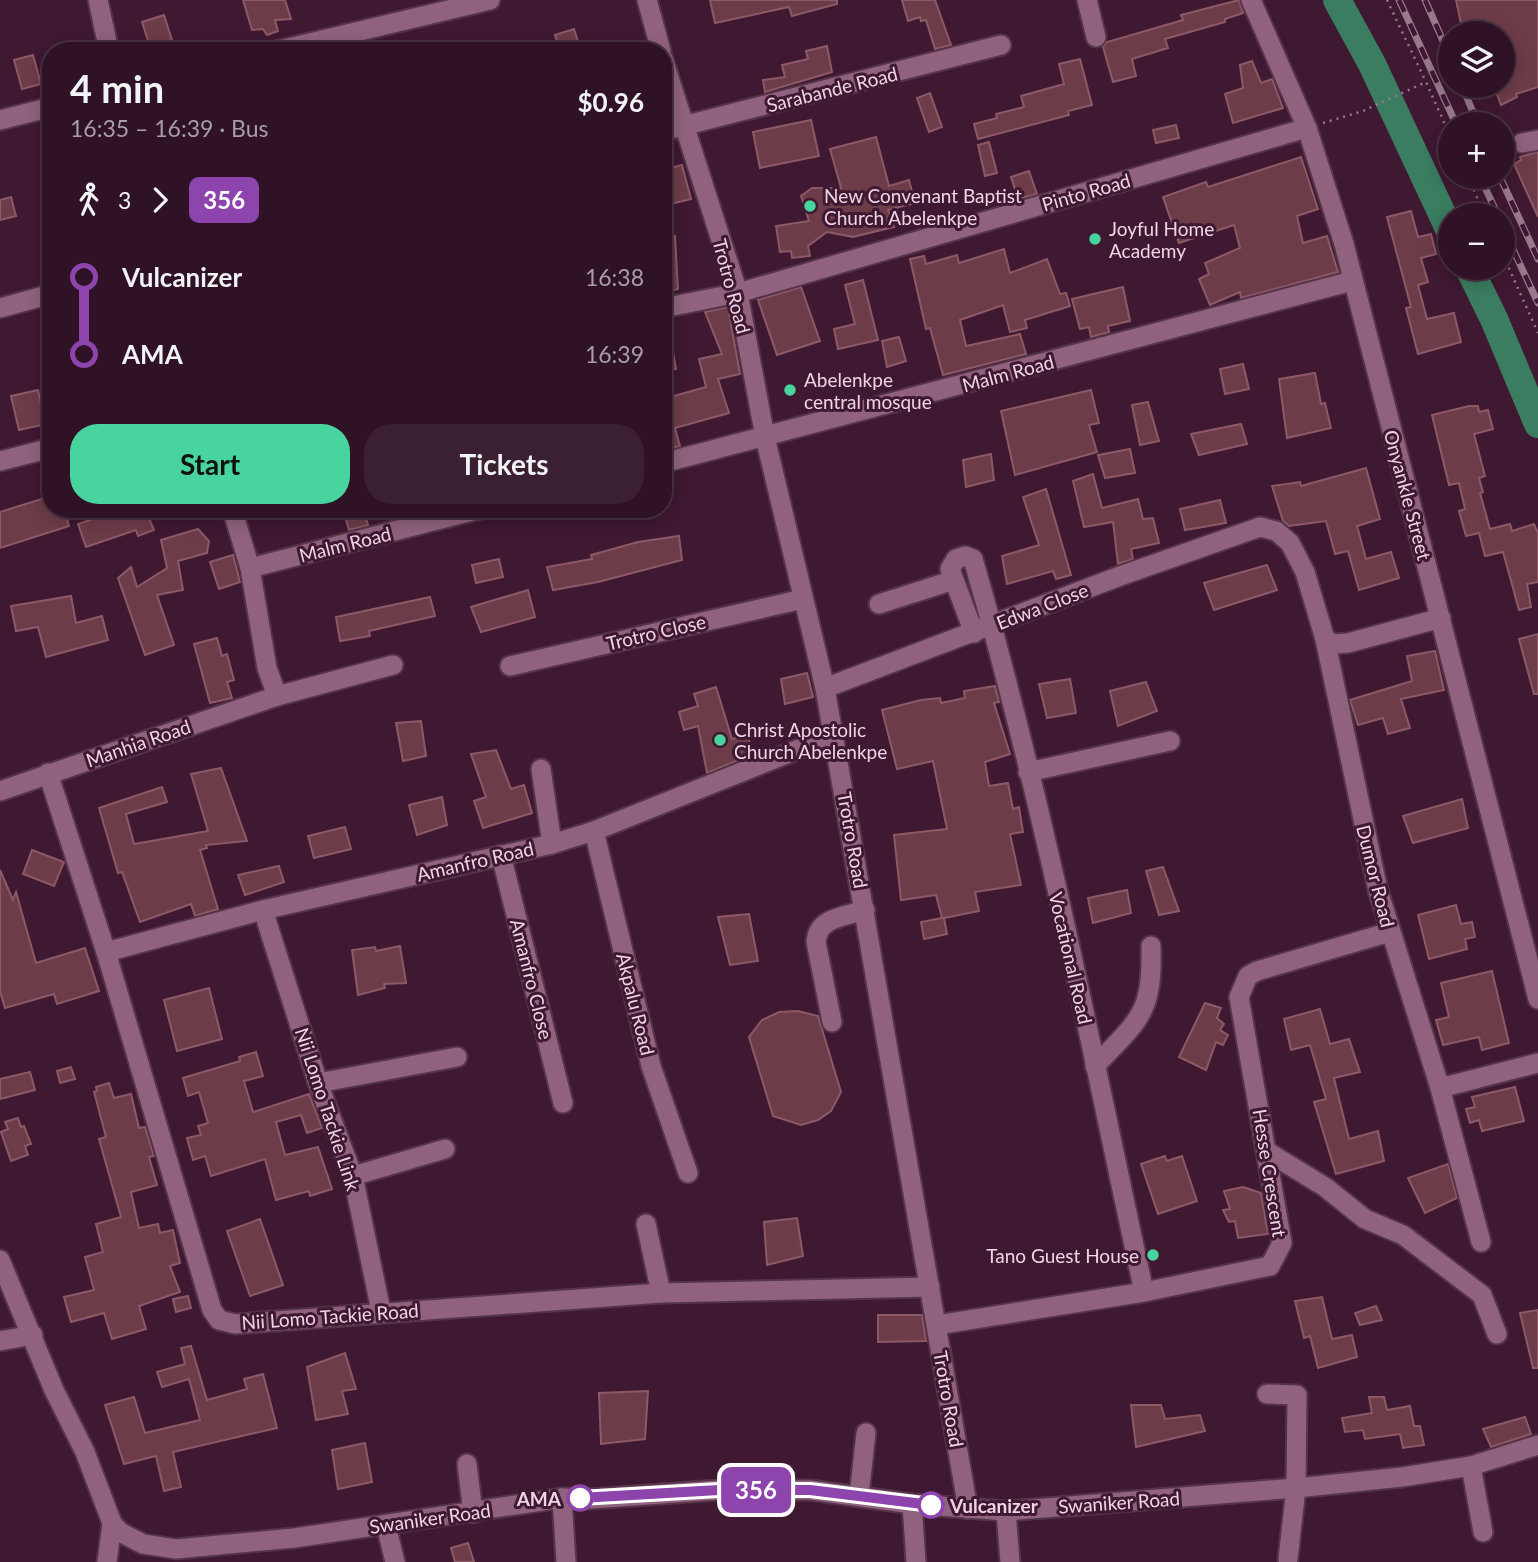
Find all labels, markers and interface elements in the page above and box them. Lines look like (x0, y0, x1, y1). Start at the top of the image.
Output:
map controls (1438, 21, 1515, 280)
button: layers (1438, 21, 1515, 98)
street label: Sarabande Road (764, 62, 900, 116)
text: 4 min (70, 65, 164, 111)
text: $0.96 (578, 86, 644, 118)
button: + (1438, 112, 1515, 189)
text: 16:35 – 16:39 · Bus (70, 114, 269, 142)
street label: Pinto Road (1039, 168, 1133, 216)
icon: walk (70, 181, 108, 219)
icon: forward (141, 181, 179, 219)
place label: New Convenant Baptist Church Abelenkpe (824, 184, 1022, 229)
text: 356 (203, 185, 245, 214)
text: 3 (118, 186, 131, 214)
marker: New Convenant Baptist Church Abelenkpe (802, 198, 818, 214)
button: − (1438, 203, 1515, 280)
place label: Joyful Home Academy (1109, 217, 1214, 262)
marker: Joyful Home Academy (1087, 231, 1103, 247)
street label: Trotro Road (708, 236, 756, 336)
text: Vulcanizer (122, 261, 242, 293)
text: 16:38 (585, 263, 644, 291)
text: AMA (122, 338, 183, 370)
text: 16:39 (585, 340, 644, 368)
street label: Malm Road (960, 350, 1056, 396)
place label: Abelenkpe central mosque (804, 368, 932, 413)
marker: Abelenkpe central mosque (782, 382, 798, 398)
button: Start (70, 424, 350, 504)
button: Tickets (364, 424, 644, 504)
street label: Onyankle Street (1380, 427, 1437, 563)
street label: Malm Road (297, 521, 393, 567)
street label: Edwa Close (993, 578, 1091, 634)
street label: Trotro Close (604, 609, 708, 655)
street label: Manhia Road (83, 714, 193, 772)
place label: Christ Apostolic Church Abelenkpe (734, 718, 887, 763)
marker: Christ Apostolic Church Abelenkpe (712, 732, 728, 748)
street label: Trotro Road (833, 790, 873, 890)
street label: Dumor Road (1352, 822, 1400, 930)
street label: Amanfro Road (414, 836, 536, 886)
street label: Vocational Road (1045, 890, 1097, 1026)
street label: Amanfro Close (506, 916, 558, 1042)
street label: Akpalu Road (612, 950, 660, 1058)
street label: Nii Lomo Tackie Link (291, 1025, 365, 1194)
street label: Hesse Crescent (1249, 1107, 1291, 1239)
place label: Tano Guest House (986, 1244, 1139, 1267)
marker: Tano Guest House (1145, 1247, 1161, 1263)
street label: Nii Lomo Tackie Road (241, 1298, 419, 1334)
street label: Trotro Road (929, 1349, 969, 1449)
line badge: 356 (716, 1467, 796, 1513)
text: 356 (735, 1475, 777, 1504)
marker: AMA (567, 1485, 593, 1511)
street label: Swaniker Road (1057, 1486, 1181, 1518)
place label: AMA (516, 1487, 562, 1510)
marker: Vulcanizer (918, 1492, 944, 1518)
place label: Vulcanizer (949, 1494, 1039, 1517)
street label: Swaniker Road (368, 1498, 492, 1538)

